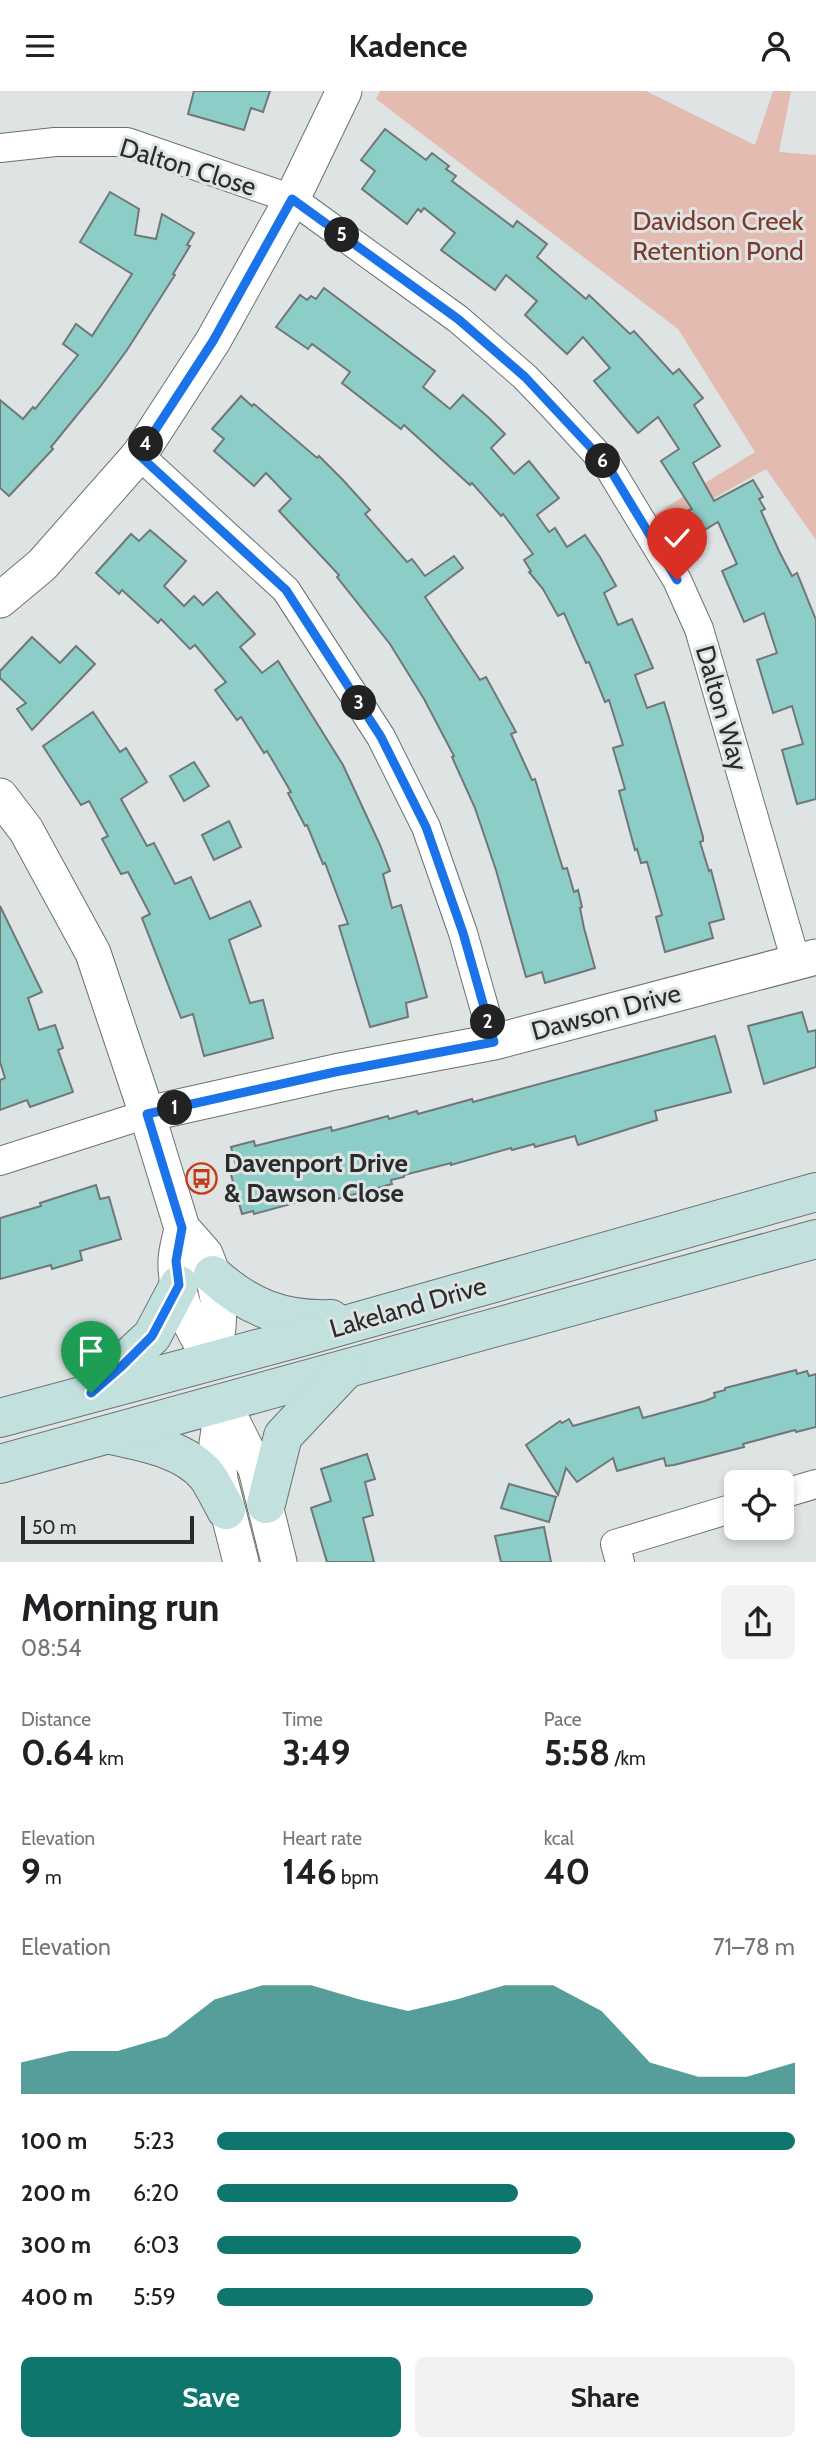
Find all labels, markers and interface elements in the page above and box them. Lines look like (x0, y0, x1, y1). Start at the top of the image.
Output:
text: Kadence (348, 26, 468, 65)
icon: menu (21, 27, 59, 65)
icon: person (757, 27, 795, 65)
street label: Dalton Close (116, 131, 260, 203)
park label: Davidson Creek Retention Pond (632, 205, 804, 267)
pin: 5 (324, 218, 360, 253)
text: 5 (336, 223, 347, 246)
pin: 4 (128, 427, 164, 461)
text: 4 (140, 432, 151, 455)
pin: 6 (586, 443, 620, 479)
text: 6 (597, 449, 608, 472)
pin (647, 508, 707, 580)
icon: check (658, 519, 696, 557)
street label: Dalton Way (689, 642, 755, 774)
pin: 3 (342, 685, 376, 721)
text: 3 (353, 691, 364, 714)
street label: Dawson Drive (528, 977, 684, 1047)
pin: 2 (470, 1005, 505, 1039)
text: 2 (482, 1010, 493, 1033)
pin: 1 (158, 1091, 192, 1125)
text: 1 (171, 1096, 178, 1119)
place label: Davenport Drive & Dawson Close (224, 1147, 408, 1209)
bus stop icon: Davenport Drive & Dawson Close (184, 1161, 218, 1195)
street label: Lakeland Drive (326, 1269, 490, 1345)
pin (61, 1321, 121, 1393)
icon: arrive (72, 1332, 110, 1370)
map controls (724, 1470, 794, 1540)
button: locate (724, 1470, 794, 1540)
scale bar (21, 1513, 194, 1545)
text: 50 m (32, 1516, 76, 1539)
text: Morning run (21, 1584, 220, 1631)
button: share (721, 1585, 795, 1659)
text: 08:54 (21, 1634, 82, 1662)
text: Distance (21, 1708, 91, 1731)
text: Time (282, 1708, 323, 1731)
text: Pace (544, 1708, 582, 1731)
text: 0.64 (21, 1731, 95, 1774)
text: 3:49 (282, 1731, 350, 1774)
text: 5:58 (544, 1731, 610, 1774)
text: km (95, 1747, 124, 1770)
text: /km (610, 1747, 646, 1770)
text: Elevation (21, 1827, 95, 1850)
text: Heart rate (282, 1827, 362, 1850)
text: kcal (544, 1827, 574, 1850)
text: 9 (21, 1850, 41, 1893)
text: 146 (282, 1850, 337, 1893)
text: 40 (544, 1850, 590, 1893)
text: m (41, 1866, 62, 1889)
text: bpm (337, 1866, 379, 1889)
text: Elevation (21, 1933, 111, 1961)
text: 71–78 m (713, 1933, 795, 1961)
text: 100 m (21, 2127, 87, 2155)
text: 5:23 (133, 2127, 175, 2155)
text: 200 m (21, 2179, 91, 2207)
text: 6:20 (133, 2179, 179, 2207)
text: 300 m (21, 2231, 91, 2259)
text: 6:03 (133, 2231, 179, 2259)
text: 400 m (21, 2283, 93, 2311)
text: 5:59 (133, 2283, 176, 2311)
button: Save (21, 2357, 401, 2437)
button: Share (415, 2357, 795, 2437)

